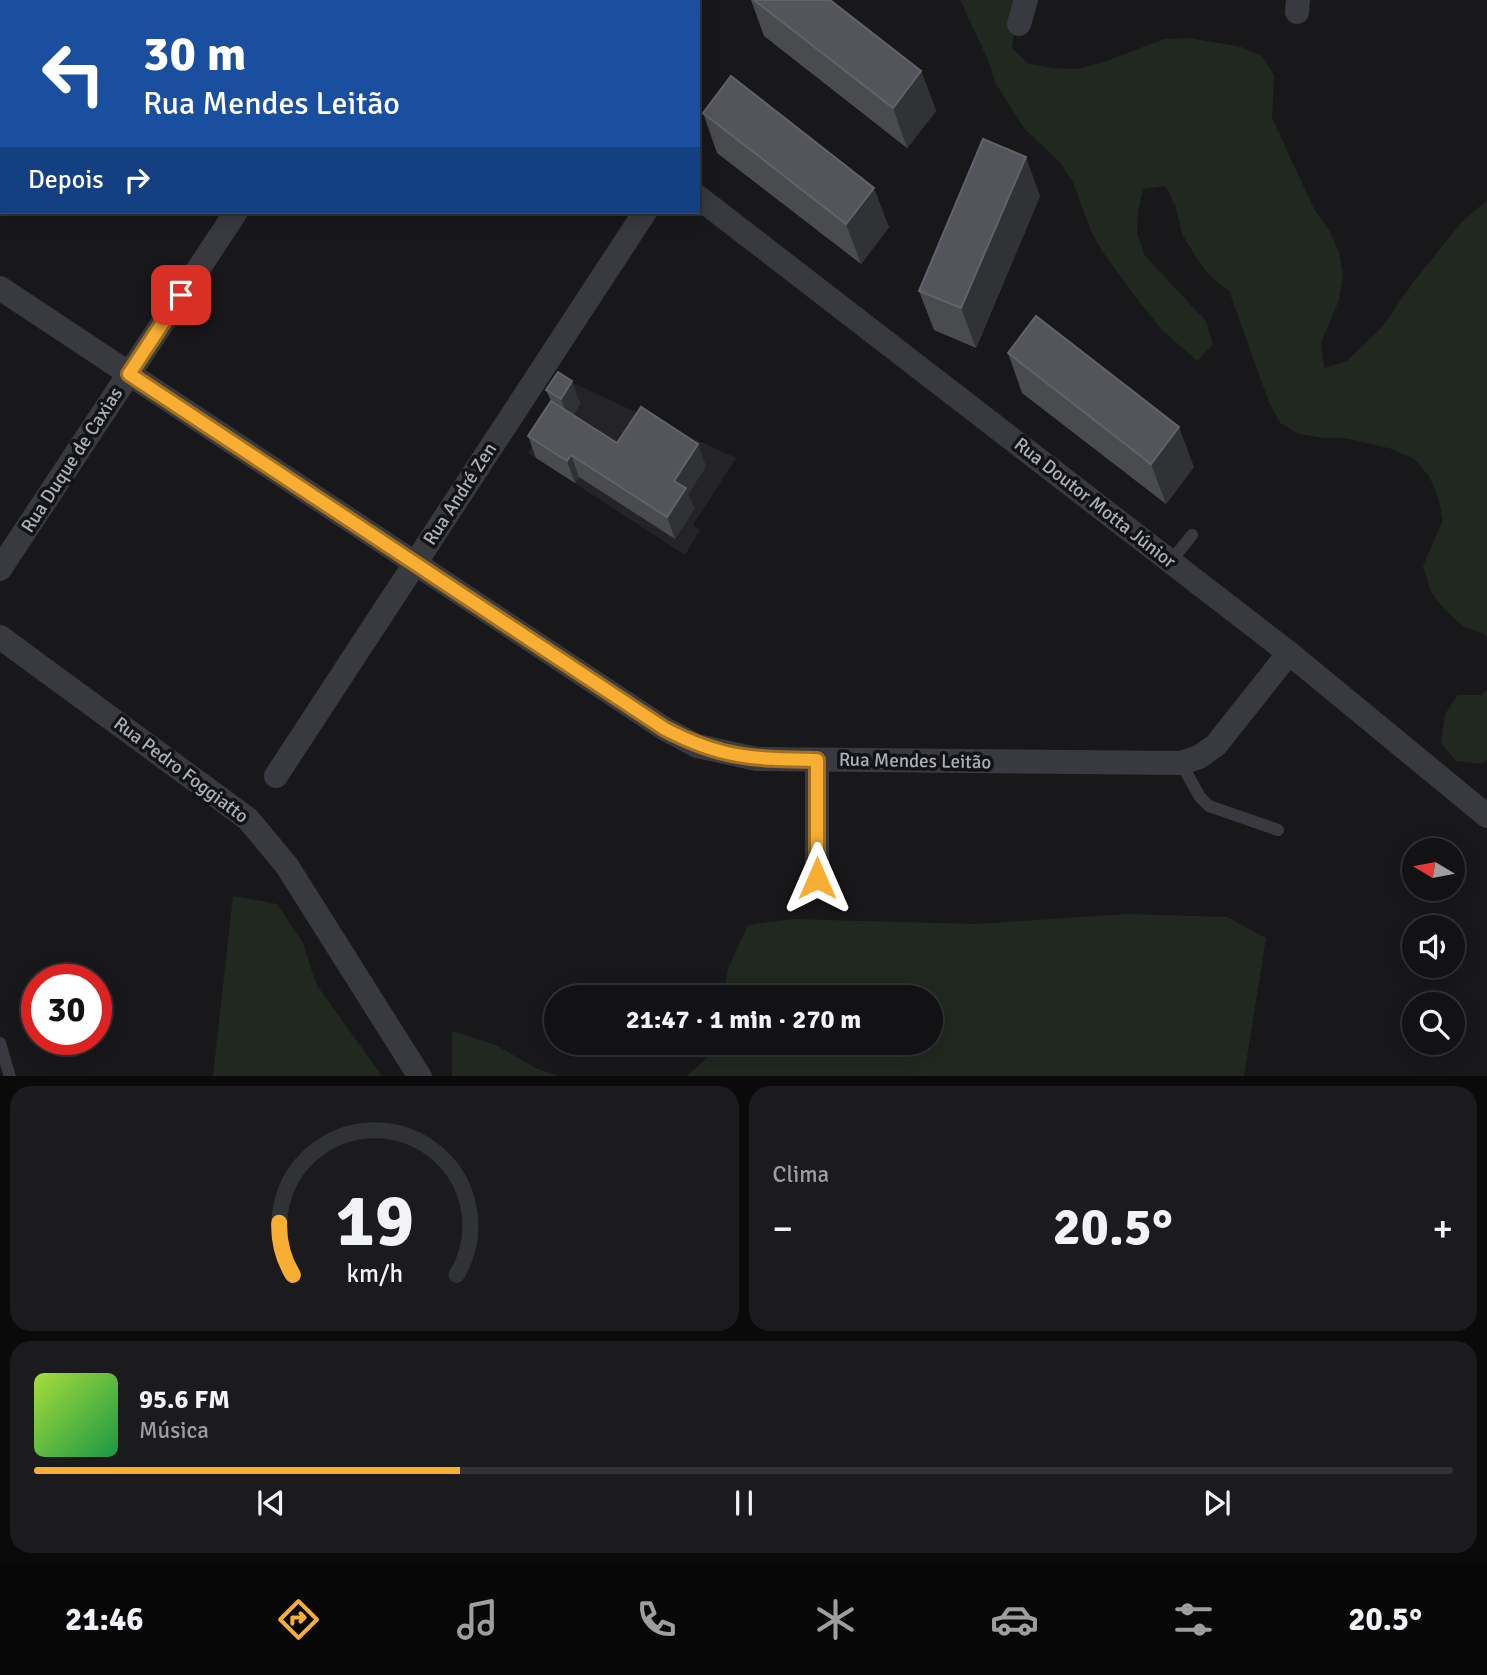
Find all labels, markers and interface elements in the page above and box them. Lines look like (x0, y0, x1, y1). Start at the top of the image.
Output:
text: 30 m (143, 24, 246, 84)
icon: left (28, 28, 119, 119)
text: Rua Mendes Leitão (143, 84, 400, 123)
icon: right (118, 161, 156, 199)
text: Depois (28, 164, 104, 196)
pin (151, 265, 211, 325)
icon: arrive (162, 276, 200, 314)
street label: Rua Duque de Caxias (16, 383, 128, 537)
street label: Rua Doutor Motta Júnior (1009, 432, 1181, 574)
street label: Rua André Zen (418, 438, 502, 550)
street label: Rua Pedro Foggiatto (109, 712, 253, 829)
street label: Rua Mendes Leitão (839, 748, 992, 774)
north arrow (1402, 838, 1465, 901)
map controls (1402, 838, 1465, 1055)
position arrow (780, 841, 854, 915)
button: sound (1402, 915, 1465, 978)
speed limit sign: 30 (21, 964, 112, 1055)
button: search (1402, 992, 1465, 1055)
text: 21:47 · 1 min · 270 m (626, 1004, 861, 1036)
text: Clima (773, 1160, 829, 1189)
text: 19 (335, 1177, 414, 1266)
text: 20.5° (1053, 1195, 1173, 1259)
text: − (773, 1205, 793, 1252)
text: + (1432, 1205, 1453, 1252)
text: km/h (346, 1257, 403, 1288)
text: 95.6 FM (139, 1384, 230, 1416)
text: Música (139, 1416, 209, 1445)
icon: previous (252, 1484, 290, 1522)
icon: pause (725, 1484, 763, 1522)
icon: next (1198, 1484, 1236, 1522)
icon: directions (274, 1595, 323, 1644)
icon: music (453, 1595, 502, 1644)
icon: phone (632, 1595, 681, 1644)
icon: climate (811, 1595, 860, 1644)
icon: car (990, 1595, 1039, 1644)
icon: filters (1169, 1595, 1218, 1644)
text: 21:46 (65, 1600, 144, 1639)
text: 20.5° (1348, 1600, 1422, 1639)

